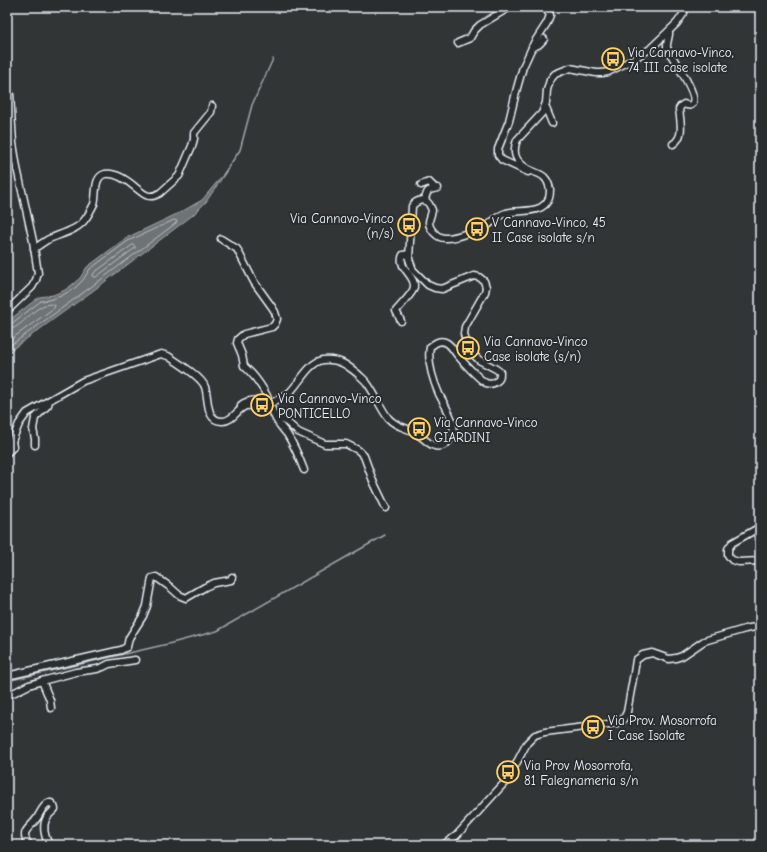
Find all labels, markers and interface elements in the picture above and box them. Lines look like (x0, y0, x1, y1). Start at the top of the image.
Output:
place label: Via Cannavo-Vinco, 74 III case isolate (628, 45, 734, 75)
bus stop icon: Via Cannavo-Vinco, 74 III case isolate (600, 46, 626, 72)
place label: Via Cannavo-Vinco (n/s) (290, 211, 394, 241)
bus stop icon: Via Cannavo-Vinco (n/s) (396, 212, 422, 238)
place label: V Cannavo-Vinco, 45 II Case isolate s/n (492, 215, 606, 245)
bus stop icon: V Cannavo-Vinco, 45 II Case isolate s/n (464, 216, 490, 242)
place label: Via Cannavo-Vinco Case isolate (s/n) (484, 334, 588, 364)
bus stop icon: Via Cannavo-Vinco Case isolate (s/n) (455, 335, 481, 361)
place label: Via Cannavo-Vinco PONTICELLO (278, 391, 382, 421)
bus stop icon: Via Cannavo-Vinco PONTICELLO (249, 392, 275, 418)
place label: Via Cannavo-Vinco GIARDINI (434, 415, 538, 445)
bus stop icon: Via Cannavo-Vinco GIARDINI (406, 416, 432, 442)
place label: Via Prov. Mosorrofa I Case Isolate (608, 713, 717, 743)
bus stop icon: Via Prov. Mosorrofa I Case Isolate (580, 714, 606, 740)
place label: Via Prov Mosorrofa, 81 Falegnameria s/n (524, 758, 639, 788)
bus stop icon: Via Prov Mosorrofa, 81 Falegnameria s/n (495, 759, 521, 785)

